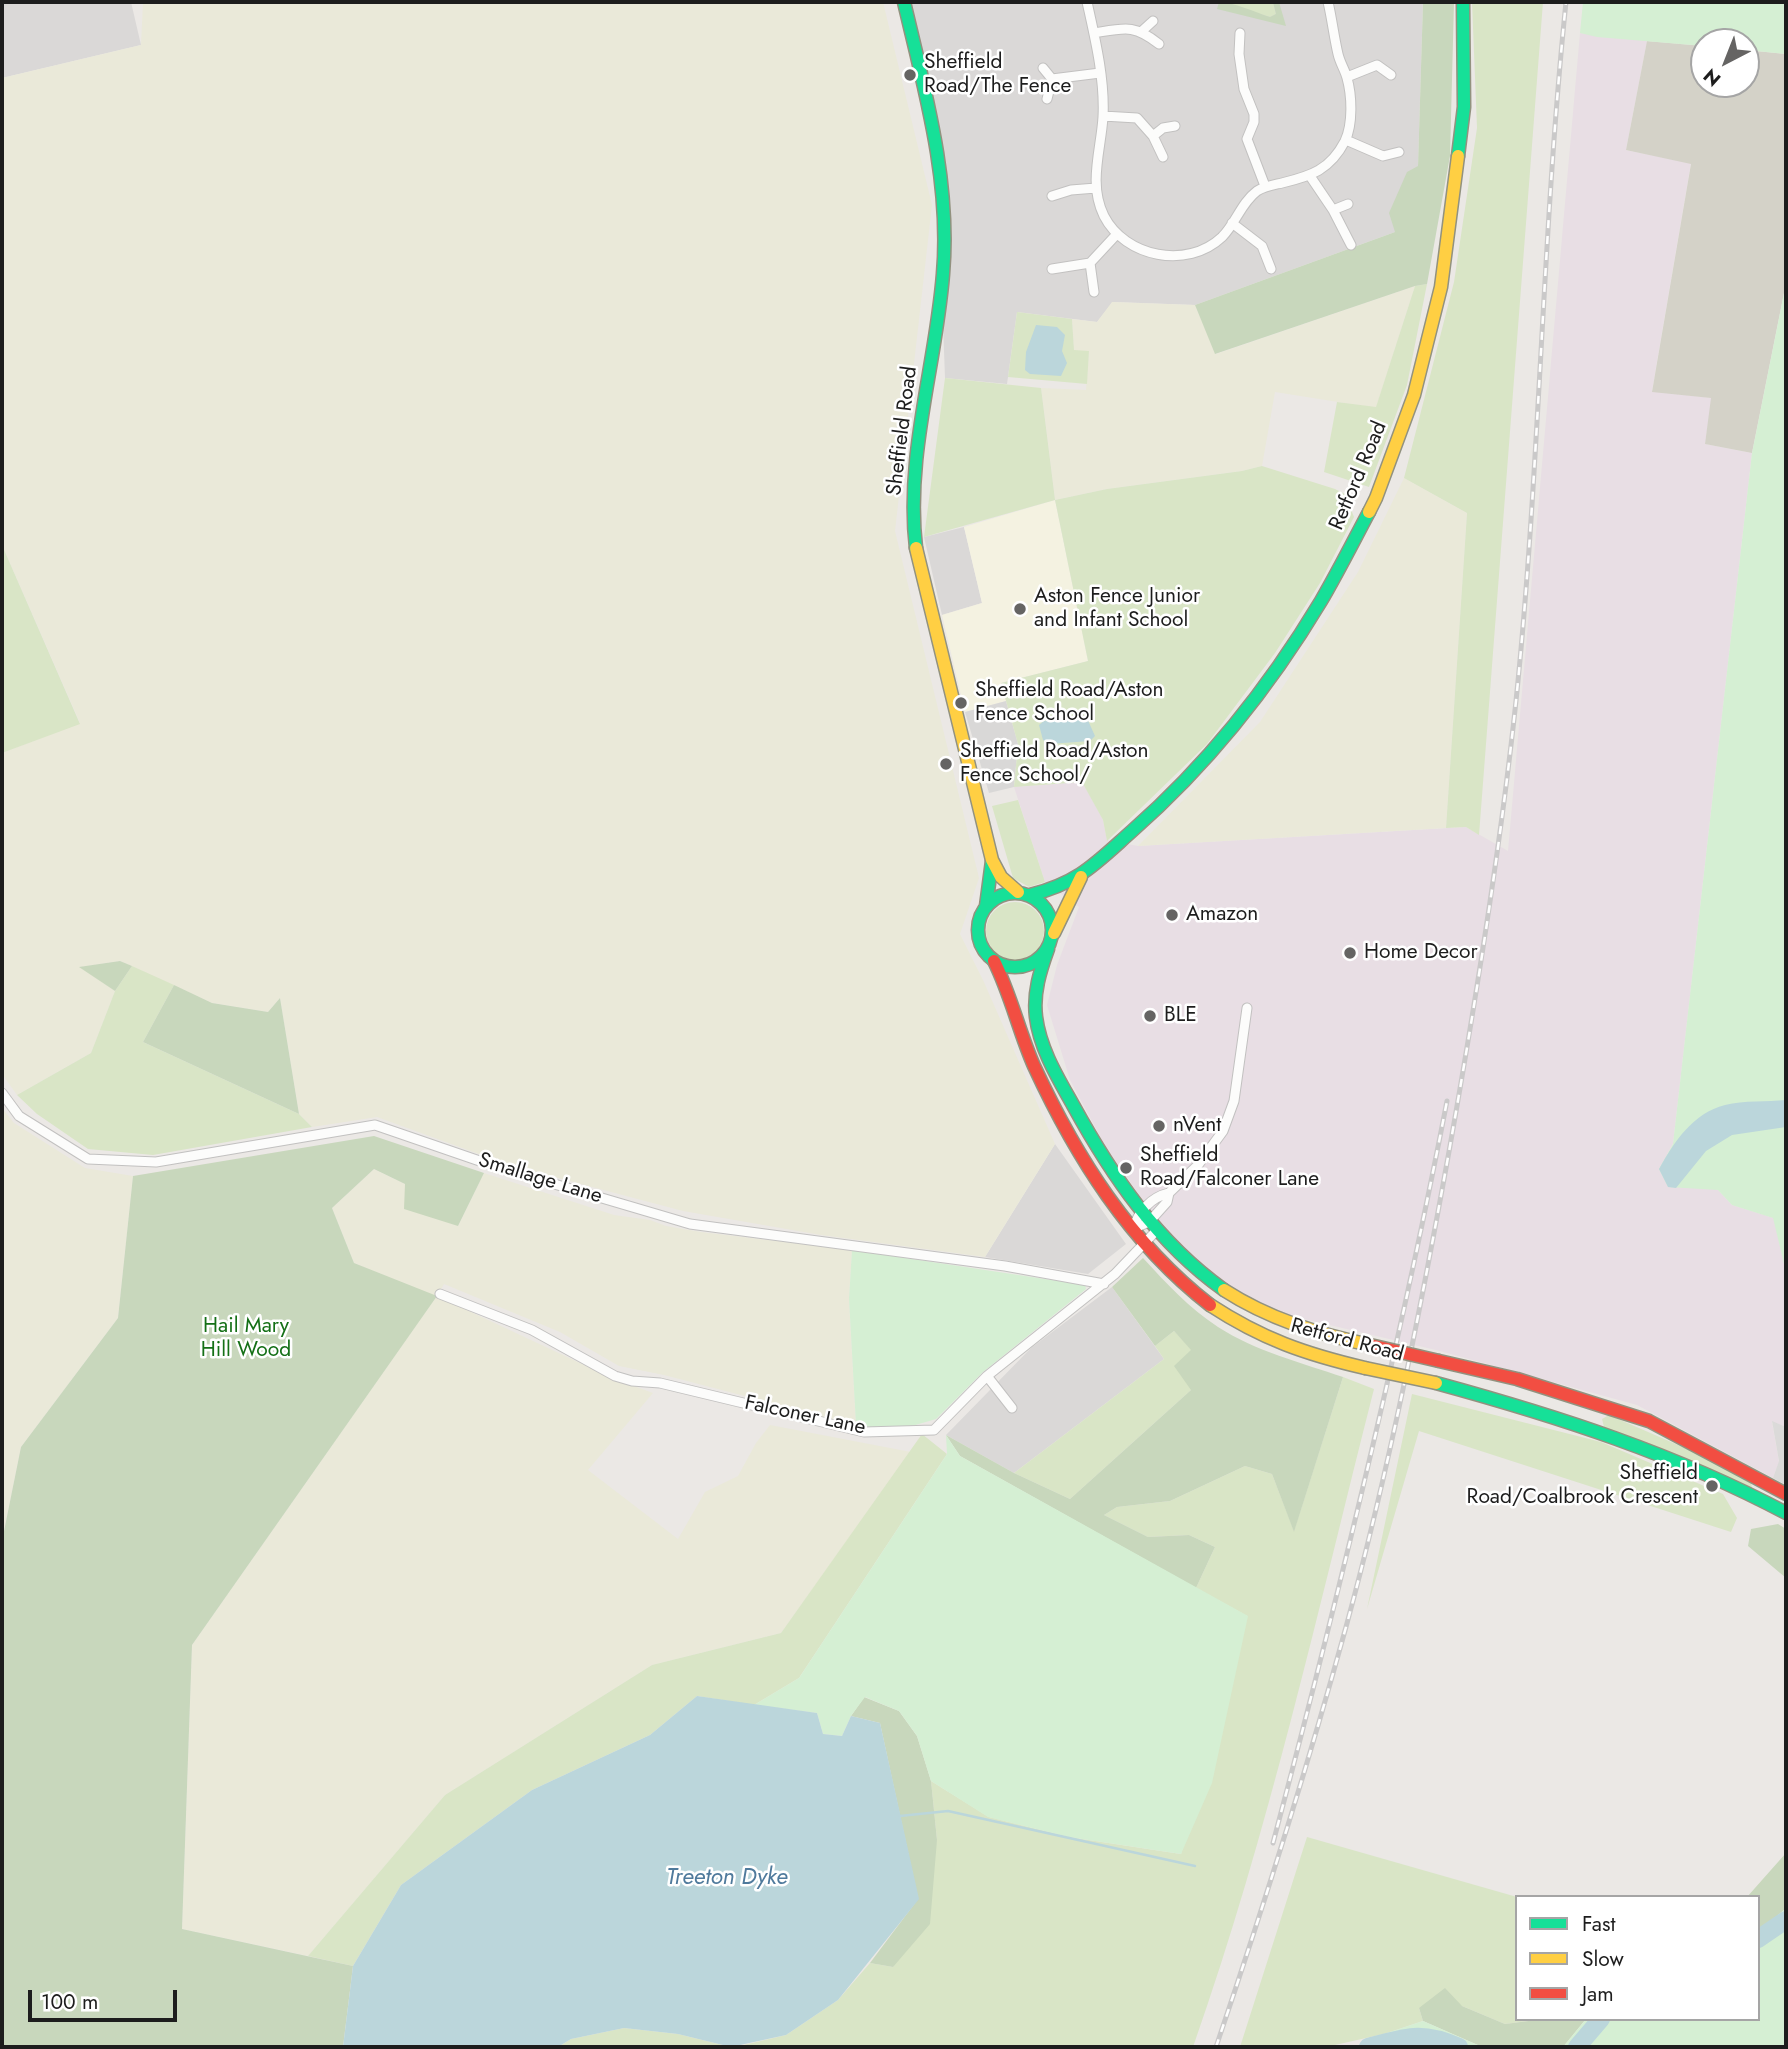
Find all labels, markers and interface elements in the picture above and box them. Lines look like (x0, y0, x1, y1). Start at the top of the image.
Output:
north arrow (1690, 28, 1760, 98)
place label: Sheffield Road/The Fence (924, 50, 1071, 100)
text: N (1697, 62, 1727, 93)
marker: Sheffield Road/The Fence (902, 67, 918, 83)
street label: Sheffield Road (883, 365, 923, 497)
street label: Retford Road (1325, 418, 1393, 534)
place label: Aston Fence Junior and Infant School (1034, 584, 1200, 634)
marker: Aston Fence Junior and Infant School (1012, 601, 1028, 617)
place label: Sheffield Road/Aston Fence School (975, 678, 1164, 728)
marker: Sheffield Road/Aston Fence School (953, 695, 969, 711)
place label: Sheffield Road/Aston Fence School/ (960, 739, 1149, 789)
marker: Sheffield Road/Aston Fence School/ (938, 756, 954, 772)
place label: Amazon (1186, 902, 1258, 928)
marker: Amazon (1164, 907, 1180, 923)
place label: Home Decor (1364, 940, 1478, 966)
marker: Home Decor (1342, 945, 1358, 961)
place label: BLE (1164, 1003, 1197, 1029)
marker: BLE (1142, 1008, 1158, 1024)
place label: nVent (1173, 1113, 1221, 1139)
marker: nVent (1151, 1118, 1167, 1134)
place label: Sheffield Road/Falconer Lane (1140, 1143, 1319, 1193)
street label: Smallage Lane (475, 1148, 605, 1210)
marker: Sheffield Road/Falconer Lane (1118, 1160, 1134, 1176)
park label: Hail Mary Hill Wood (201, 1314, 291, 1364)
street label: Retford Road (1288, 1314, 1406, 1368)
street label: Falconer Lane (742, 1391, 868, 1441)
place label: Sheffield Road/Coalbrook Crescent (1467, 1461, 1698, 1511)
marker: Sheffield Road/Coalbrook Crescent (1704, 1478, 1720, 1494)
water label: Treeton Dyke (666, 1864, 788, 1892)
legend (1515, 1895, 1760, 2021)
text: Fast (1582, 1909, 1615, 1939)
text: Slow (1582, 1944, 1624, 1974)
scale bar (32, 1976, 180, 2020)
text: Jam (1582, 1979, 1614, 2009)
text: 100 m (41, 1987, 98, 2017)

